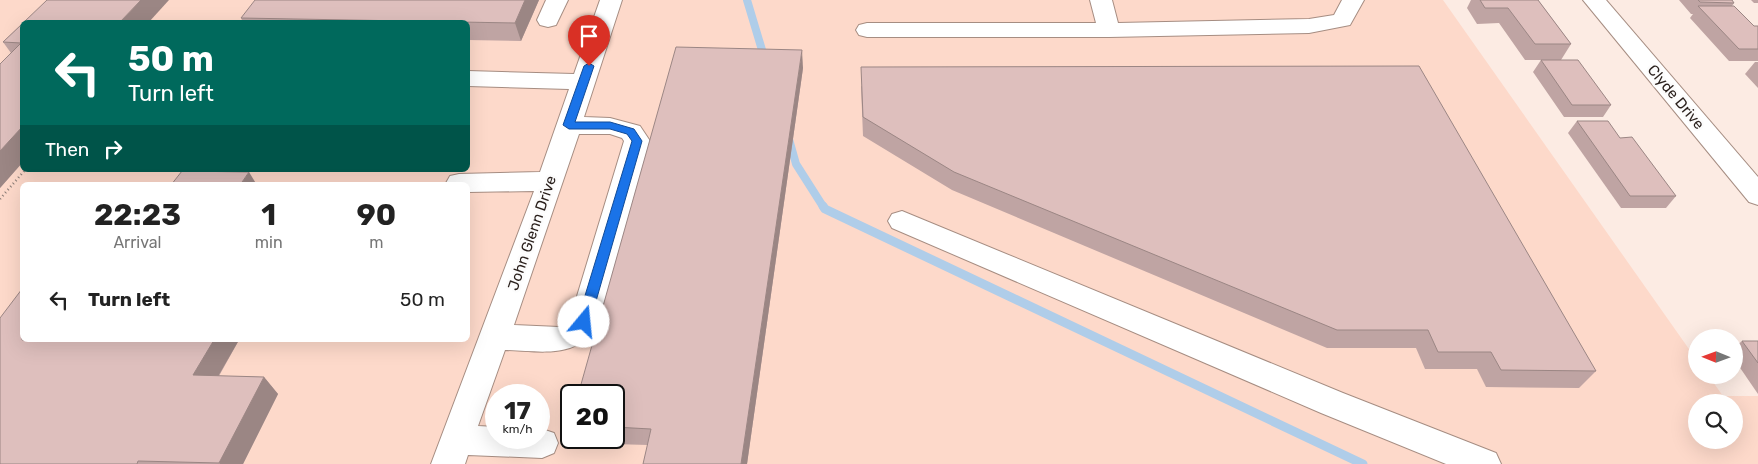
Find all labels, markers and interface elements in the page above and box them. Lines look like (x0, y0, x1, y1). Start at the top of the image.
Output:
pin (568, 15, 610, 66)
icon: arrive (575, 22, 603, 50)
text: 50 m (128, 38, 214, 80)
icon: left (45, 40, 110, 105)
street label: Clyde Drive (1644, 61, 1708, 133)
text: Turn left (128, 80, 214, 107)
icon: right (99, 135, 127, 163)
text: Then (45, 138, 89, 161)
street label: John Glenn Drive (504, 173, 560, 293)
text: 22:23 (94, 197, 181, 233)
text: 1 (261, 197, 276, 233)
text: 90 (356, 197, 396, 233)
text: Arrival (113, 233, 161, 252)
text: min (255, 233, 283, 252)
text: m (369, 233, 383, 252)
icon: left (45, 286, 73, 314)
text: Turn left (88, 288, 170, 311)
text: 50 m (400, 288, 445, 311)
position arrow (557, 295, 609, 347)
north arrow (1688, 329, 1742, 384)
map controls (1688, 329, 1743, 449)
speed limit sign: 20 (560, 384, 625, 449)
button: search (1688, 394, 1743, 449)
text: 17 (504, 396, 531, 425)
text: km/h (503, 422, 532, 436)

